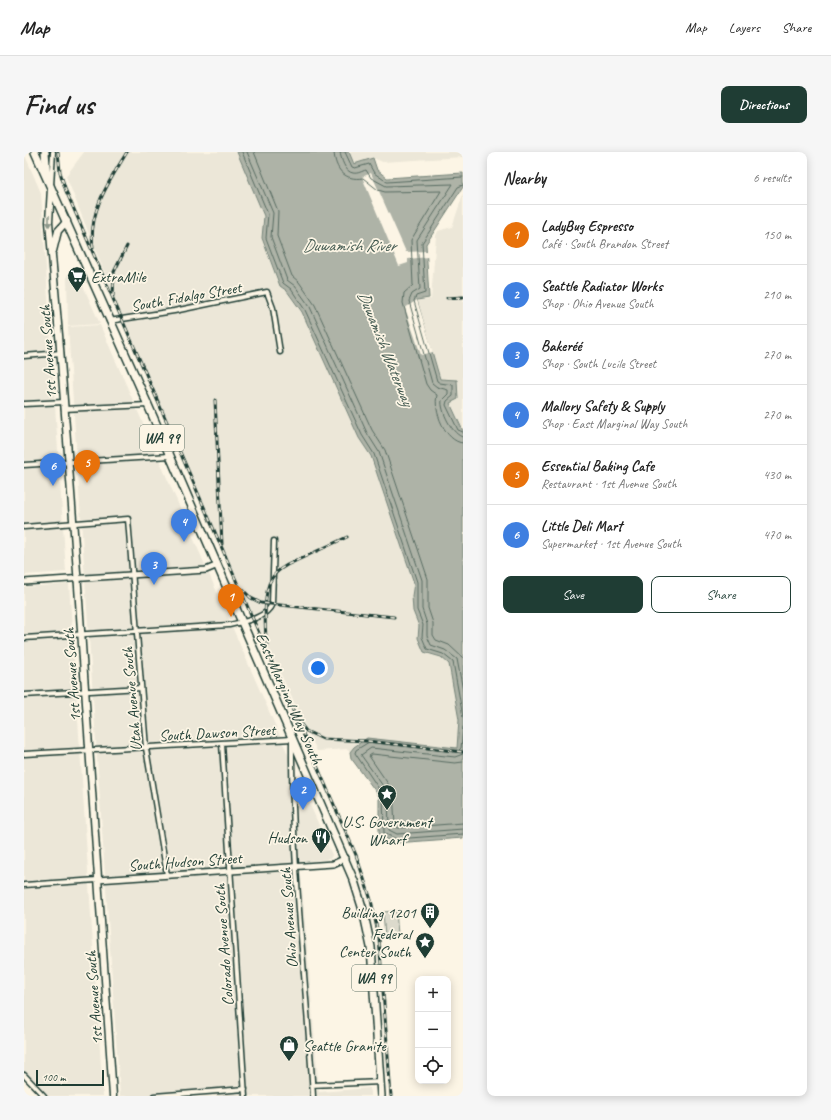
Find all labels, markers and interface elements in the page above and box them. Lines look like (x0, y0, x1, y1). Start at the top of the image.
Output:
text: Map (20, 16, 50, 40)
text: Map (685, 19, 707, 36)
text: Layers (729, 19, 760, 36)
text: Share (782, 19, 811, 36)
button: Directions (721, 86, 807, 123)
text: Find us (24, 87, 94, 122)
text: Nearby (503, 168, 546, 189)
text: 6 results (753, 170, 791, 186)
one-way arrow (46, 215, 52, 228)
text: LadyBug Espresso (541, 217, 633, 236)
text: 1 (513, 227, 519, 243)
text: 150 m (763, 227, 791, 243)
water label: Duwamish River (303, 235, 398, 256)
text: Café · South Brandon Street (541, 236, 668, 252)
supermarket icon: ExtraMile (66, 265, 88, 293)
place label: ExtraMile (91, 267, 147, 287)
street label: South Fidalgo Street (129, 277, 245, 317)
text: Seattle Radiator Works (541, 277, 662, 296)
text: 2 (513, 287, 519, 303)
text: 210 m (763, 287, 791, 303)
water label: Duwamish Waterway (353, 288, 419, 411)
text: Shop · Ohio Avenue South (541, 296, 654, 312)
street label: 1st Avenue South (35, 303, 61, 400)
text: Bakeréé (541, 337, 581, 356)
text: 3 (513, 347, 519, 363)
text: 270 m (763, 347, 791, 363)
text: Shop · South Lucile Street (541, 356, 656, 372)
text: Mallory Safety & Supply (541, 397, 664, 416)
text: 4 (513, 407, 519, 423)
text: 270 m (763, 407, 791, 423)
text: Shop · East Marginal Way South (541, 416, 688, 432)
road number: WA 99 (140, 425, 184, 451)
pin: 5 (74, 450, 100, 483)
pin: 6 (40, 453, 66, 486)
text: Essential Baking Cafe (541, 457, 654, 476)
text: 5 (513, 467, 519, 483)
text: 430 m (763, 467, 791, 483)
text: Restaurant · 1st Avenue South (541, 476, 677, 492)
pin: 4 (171, 509, 197, 542)
text: Little Deli Mart (541, 517, 622, 536)
text: 6 (513, 527, 519, 543)
text: 470 m (763, 527, 791, 543)
text: Supermarket · 1st Avenue South (541, 536, 682, 552)
pin: 3 (141, 552, 167, 585)
button: Save (503, 576, 643, 613)
button: Share (651, 576, 791, 613)
pin: 1 (218, 584, 244, 617)
street label: 1st Avenue South (59, 626, 85, 723)
street label: East Marginal Way South (251, 629, 327, 768)
street label: Utah Avenue South (117, 645, 147, 752)
your location (308, 658, 328, 678)
street label: South Dawson Street (158, 720, 277, 746)
pin: 2 (290, 777, 316, 810)
place icon: U.S. Government Wharf (376, 783, 398, 811)
place label: U.S. Government Wharf (342, 812, 434, 850)
restaurant icon: Hudson (310, 826, 332, 854)
place label: Hudson (267, 828, 308, 848)
street label: South Hudson Street (128, 848, 244, 876)
street label: Ohio Avenue South (275, 866, 302, 969)
street label: Colorado Avenue South (210, 883, 238, 1007)
building icon: Building 1201 (419, 901, 441, 929)
place label: Building 1201 (341, 903, 417, 923)
place label: Federal Center South (339, 924, 414, 962)
place icon: Federal Center South (414, 931, 436, 959)
street label: 1st Avenue South (81, 949, 107, 1046)
road number: WA 99 (352, 965, 396, 991)
map controls (415, 976, 451, 1084)
button: + (415, 976, 451, 1012)
button: − (415, 1012, 451, 1048)
shop icon: Seattle Granite (278, 1034, 300, 1062)
place label: Seattle Granite (303, 1036, 387, 1056)
button: locate (415, 1048, 451, 1084)
scale bar (36, 1068, 104, 1087)
text: 100 m (42, 1070, 66, 1084)

